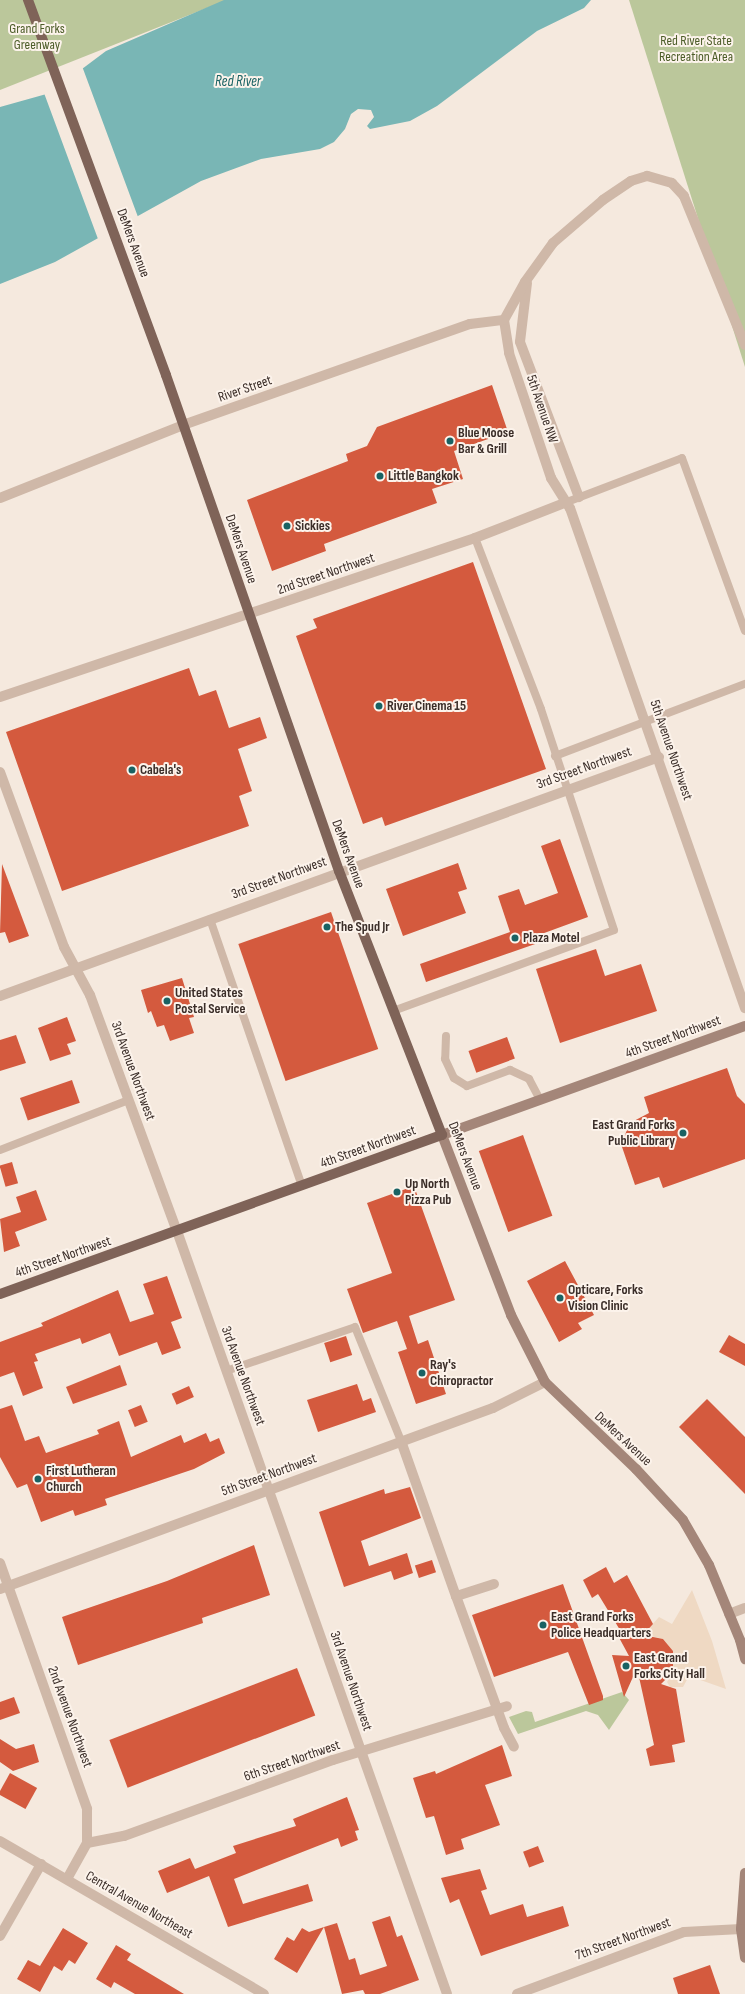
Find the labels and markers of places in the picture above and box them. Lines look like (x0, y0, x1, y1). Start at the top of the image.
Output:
place label: Blue Moose Bar & Grill (458, 425, 514, 458)
marker: Blue Moose Bar & Grill (445, 436, 455, 446)
place label: Little Bangkok (388, 468, 459, 484)
marker: Little Bangkok (375, 471, 385, 481)
place label: Sickies (295, 518, 330, 534)
marker: Sickies (282, 521, 292, 531)
place label: River Cinema 15 (387, 698, 466, 714)
marker: River Cinema 15 (374, 701, 384, 711)
place label: Cabela's (140, 762, 181, 778)
marker: Cabela's (127, 765, 137, 775)
place label: The Spud Jr (335, 919, 390, 935)
marker: The Spud Jr (322, 922, 332, 932)
place label: Plaza Motel (523, 930, 580, 946)
marker: Plaza Motel (510, 933, 520, 943)
place label: United States Postal Service (175, 985, 245, 1018)
marker: United States Postal Service (162, 996, 172, 1006)
place label: East Grand Forks Public Library (592, 1117, 675, 1150)
marker: East Grand Forks Public Library (678, 1128, 688, 1138)
place label: Up North Pizza Pub (405, 1176, 451, 1208)
marker: Up North Pizza Pub (392, 1187, 402, 1197)
place label: Opticare, Forks Vision Clinic (568, 1282, 643, 1314)
marker: Opticare, Forks Vision Clinic (555, 1293, 565, 1303)
place label: Ray's Chiropractor (430, 1357, 493, 1390)
marker: Ray's Chiropractor (417, 1368, 427, 1378)
place label: First Lutheran Church (46, 1463, 116, 1496)
marker: First Lutheran Church (33, 1474, 43, 1484)
place label: East Grand Forks Police Headquarters (551, 1609, 651, 1642)
marker: East Grand Forks Police Headquarters (538, 1620, 548, 1630)
place label: East Grand Forks City Hall (634, 1650, 705, 1682)
marker: East Grand Forks City Hall (621, 1661, 631, 1671)

